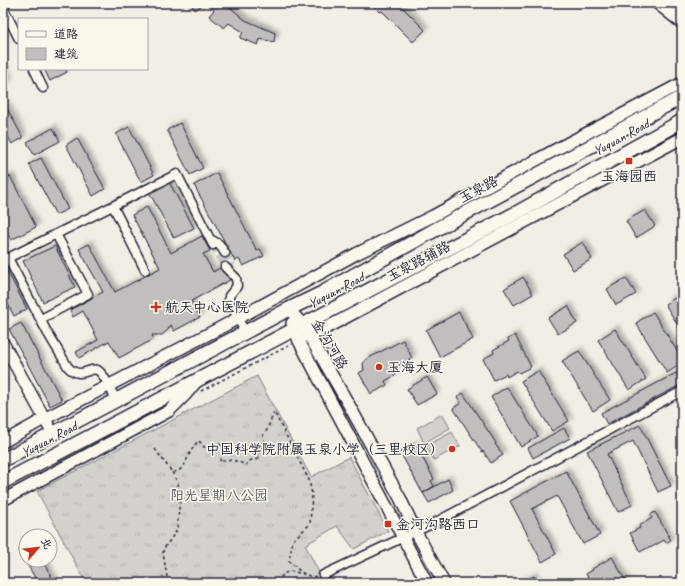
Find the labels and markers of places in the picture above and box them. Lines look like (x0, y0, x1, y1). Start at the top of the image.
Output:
marker: 玉海园西 (624, 156, 634, 166)
place label: 玉海园西 (601, 168, 657, 185)
place label: 航天中心医院 (165, 299, 249, 316)
marker: 航天中心医院 (150, 301, 162, 313)
place label: 玉海大厦 (387, 359, 443, 376)
marker: 玉海大厦 (374, 362, 384, 372)
place label: 中国科学院附属玉泉小学（三里校区） (206, 441, 444, 458)
marker: 中国科学院附属玉泉小学（三里校区） (447, 444, 457, 454)
place label: 金河沟路西口 (396, 516, 480, 533)
marker: 金河沟路西口 (383, 519, 393, 529)

